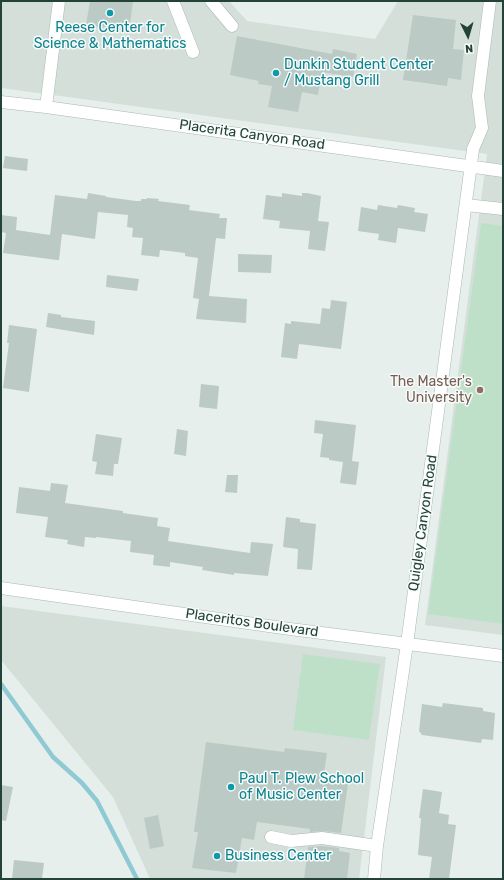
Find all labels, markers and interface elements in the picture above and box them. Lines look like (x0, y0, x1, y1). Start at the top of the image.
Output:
marker: Reese Center for Science & Mathematics (105, 8, 115, 18)
north arrow (448, 16, 488, 56)
place label: Reese Center for Science & Mathematics (34, 20, 186, 52)
text: N (465, 42, 474, 55)
place label: Dunkin Student Center / Mustang Grill (284, 57, 433, 90)
marker: Dunkin Student Center / Mustang Grill (271, 68, 281, 78)
street label: Placerita Canyon Road (178, 116, 326, 154)
place label: The Master's University (390, 374, 472, 406)
marker: The Master's University (475, 385, 485, 395)
street label: Quigley Canyon Road (405, 454, 441, 592)
street label: Placeritos Boulevard (184, 605, 320, 641)
place label: Paul T. Plew School of Music Center (239, 771, 364, 804)
marker: Paul T. Plew School of Music Center (226, 782, 236, 792)
place label: Business Center (225, 848, 332, 864)
marker: Business Center (212, 851, 222, 861)

